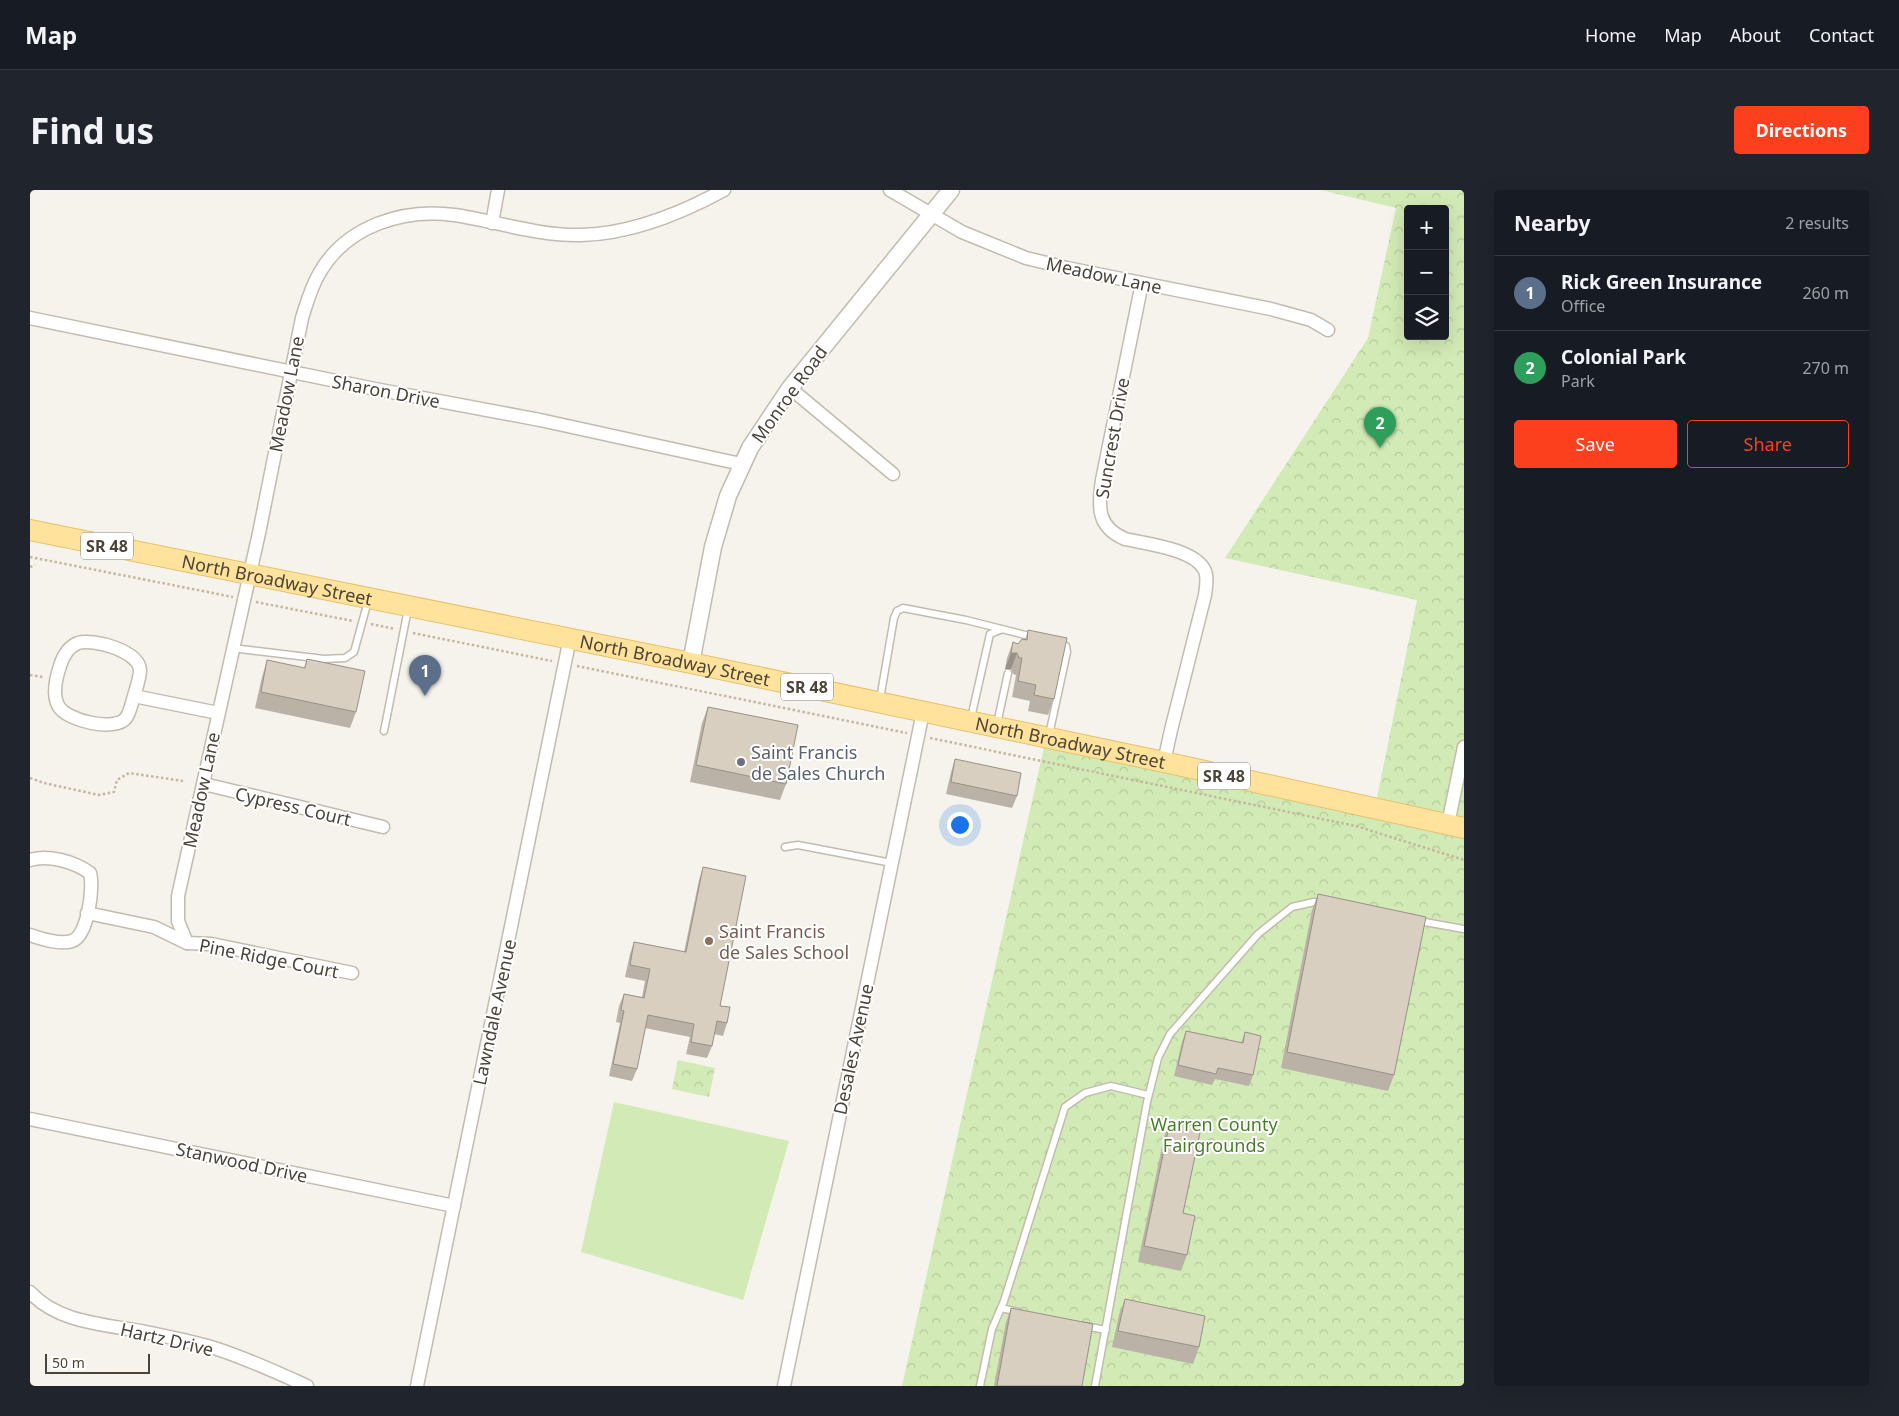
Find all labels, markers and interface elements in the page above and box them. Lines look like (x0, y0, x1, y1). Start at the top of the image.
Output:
text: Map (25, 18, 77, 51)
text: Home (1585, 23, 1636, 47)
text: Map (1664, 23, 1702, 47)
text: About (1730, 23, 1781, 47)
text: Contact (1809, 23, 1874, 47)
button: Directions (1734, 106, 1869, 154)
text: Find us (30, 107, 154, 154)
map controls (1404, 205, 1449, 340)
button: + (1404, 205, 1449, 250)
text: Nearby (1514, 209, 1590, 237)
text: 2 results (1785, 212, 1849, 234)
button: − (1404, 250, 1449, 295)
street label: Meadow Lane (1044, 251, 1164, 299)
text: Rick Green Insurance (1561, 269, 1762, 295)
text: 1 (1525, 282, 1535, 304)
text: 260 m (1802, 282, 1849, 304)
button: layers (1404, 295, 1449, 340)
text: Office (1561, 295, 1605, 317)
street label: Meadow Lane (263, 334, 309, 454)
street label: Monroe Road (746, 341, 832, 447)
text: Colonial Park (1561, 344, 1686, 370)
text: 2 (1525, 357, 1535, 379)
text: 270 m (1802, 357, 1849, 379)
street label: Sharon Drive (330, 369, 442, 413)
text: Park (1561, 370, 1595, 392)
street label: Suncrest Drive (1090, 376, 1134, 500)
pin: 2 (1364, 407, 1396, 448)
button: Save (1514, 420, 1677, 468)
button: Share (1687, 420, 1849, 468)
road number: SR 48 (81, 532, 133, 560)
street label: North Broadway Street (180, 549, 375, 611)
street label: North Broadway Street (578, 629, 773, 691)
pin: 1 (409, 655, 441, 696)
road number: SR 48 (781, 674, 833, 701)
street label: North Broadway Street (973, 711, 1168, 774)
street label: Meadow Lane (177, 730, 225, 850)
place label: Saint Francis de Sales Church (751, 740, 885, 785)
marker: Saint Francis de Sales Church (735, 756, 747, 768)
road number: SR 48 (1198, 762, 1250, 790)
street label: Cypress Court (233, 781, 354, 831)
your location (947, 812, 973, 838)
place label: Saint Francis de Sales School (719, 919, 849, 964)
street label: Pine Ridge Court (197, 933, 341, 983)
marker: Saint Francis de Sales School (703, 935, 715, 947)
street label: Lawndale Avenue (467, 937, 521, 1087)
street label: Desales Avenue (827, 981, 879, 1117)
park label: Warren County Fairgrounds (1150, 1112, 1278, 1157)
street label: Stanwood Drive (174, 1136, 310, 1188)
street label: Hartz Drive (118, 1317, 216, 1361)
scale bar (45, 1351, 150, 1374)
text: 50 m (52, 1353, 85, 1372)

